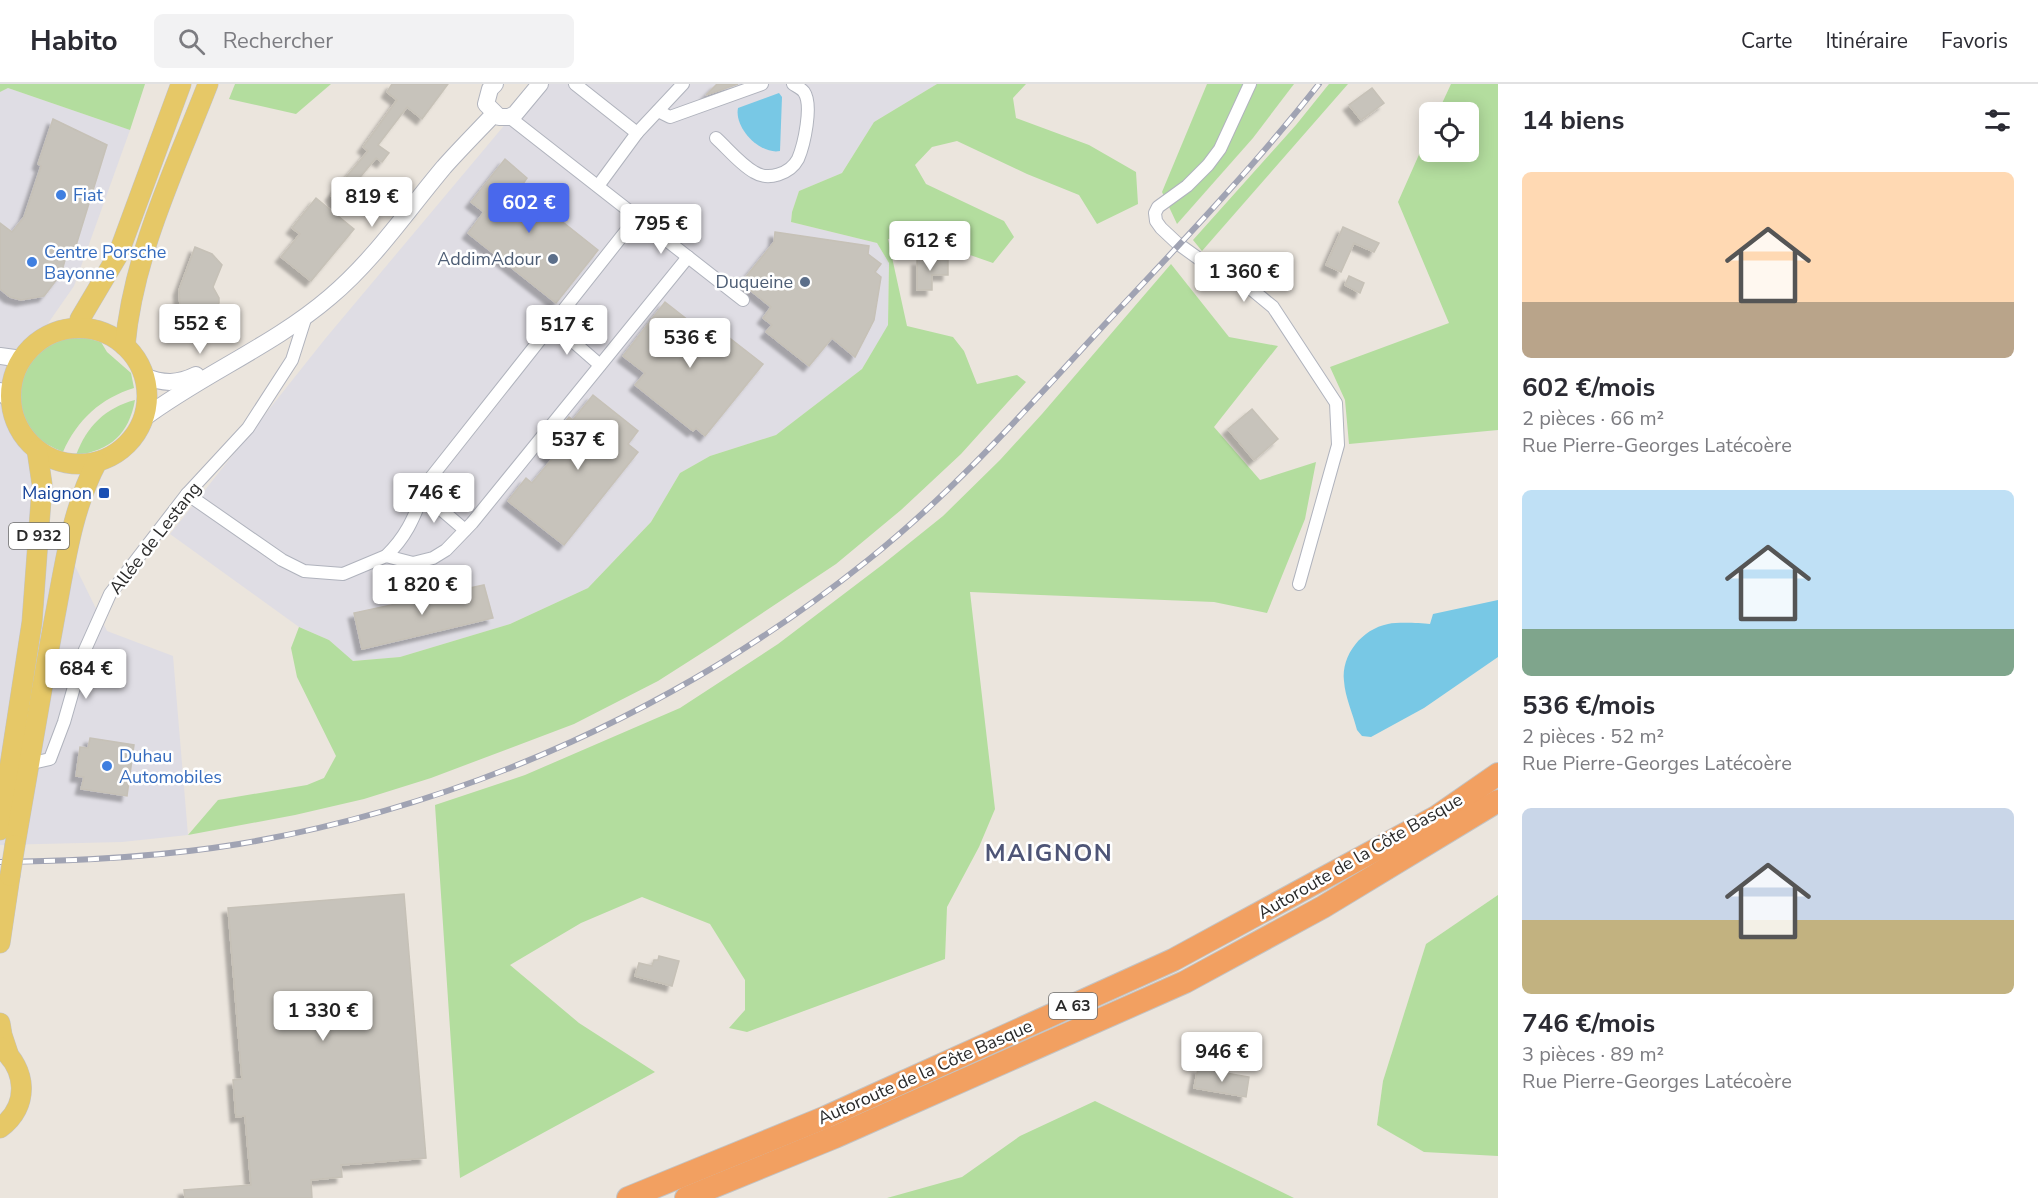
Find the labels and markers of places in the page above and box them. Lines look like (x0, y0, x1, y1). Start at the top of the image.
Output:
pin: 819 € (330, 177, 414, 228)
place label: Fiat (73, 183, 104, 207)
pin: 602 € (487, 183, 571, 234)
marker: Fiat (54, 188, 68, 202)
pin: 795 € (619, 204, 703, 255)
pin: 612 € (888, 221, 972, 272)
place label: Centre Porsche Bayonne (44, 240, 166, 285)
place label: AddimAdour (437, 247, 542, 271)
marker: AddimAdour (546, 252, 560, 266)
pin: 1 360 € (1189, 252, 1299, 303)
marker: Centre Porsche Bayonne (25, 255, 39, 269)
place label: Duqueine (715, 270, 793, 294)
marker: Duqueine (798, 275, 812, 289)
pin: 552 € (158, 304, 242, 355)
pin: 517 € (525, 305, 609, 356)
pin: 536 € (648, 318, 732, 369)
pin: 537 € (536, 420, 620, 471)
pin: 746 € (392, 473, 476, 524)
place label: Maignon (22, 481, 92, 505)
marker: Maignon (97, 486, 111, 500)
pin: 1 820 € (367, 565, 477, 616)
pin: 684 € (44, 649, 128, 700)
place label: Duhau Automobiles (119, 744, 222, 789)
marker: Duhau Automobiles (100, 759, 114, 773)
pin: 1 330 € (268, 991, 378, 1042)
pin: 946 € (1180, 1032, 1264, 1083)

